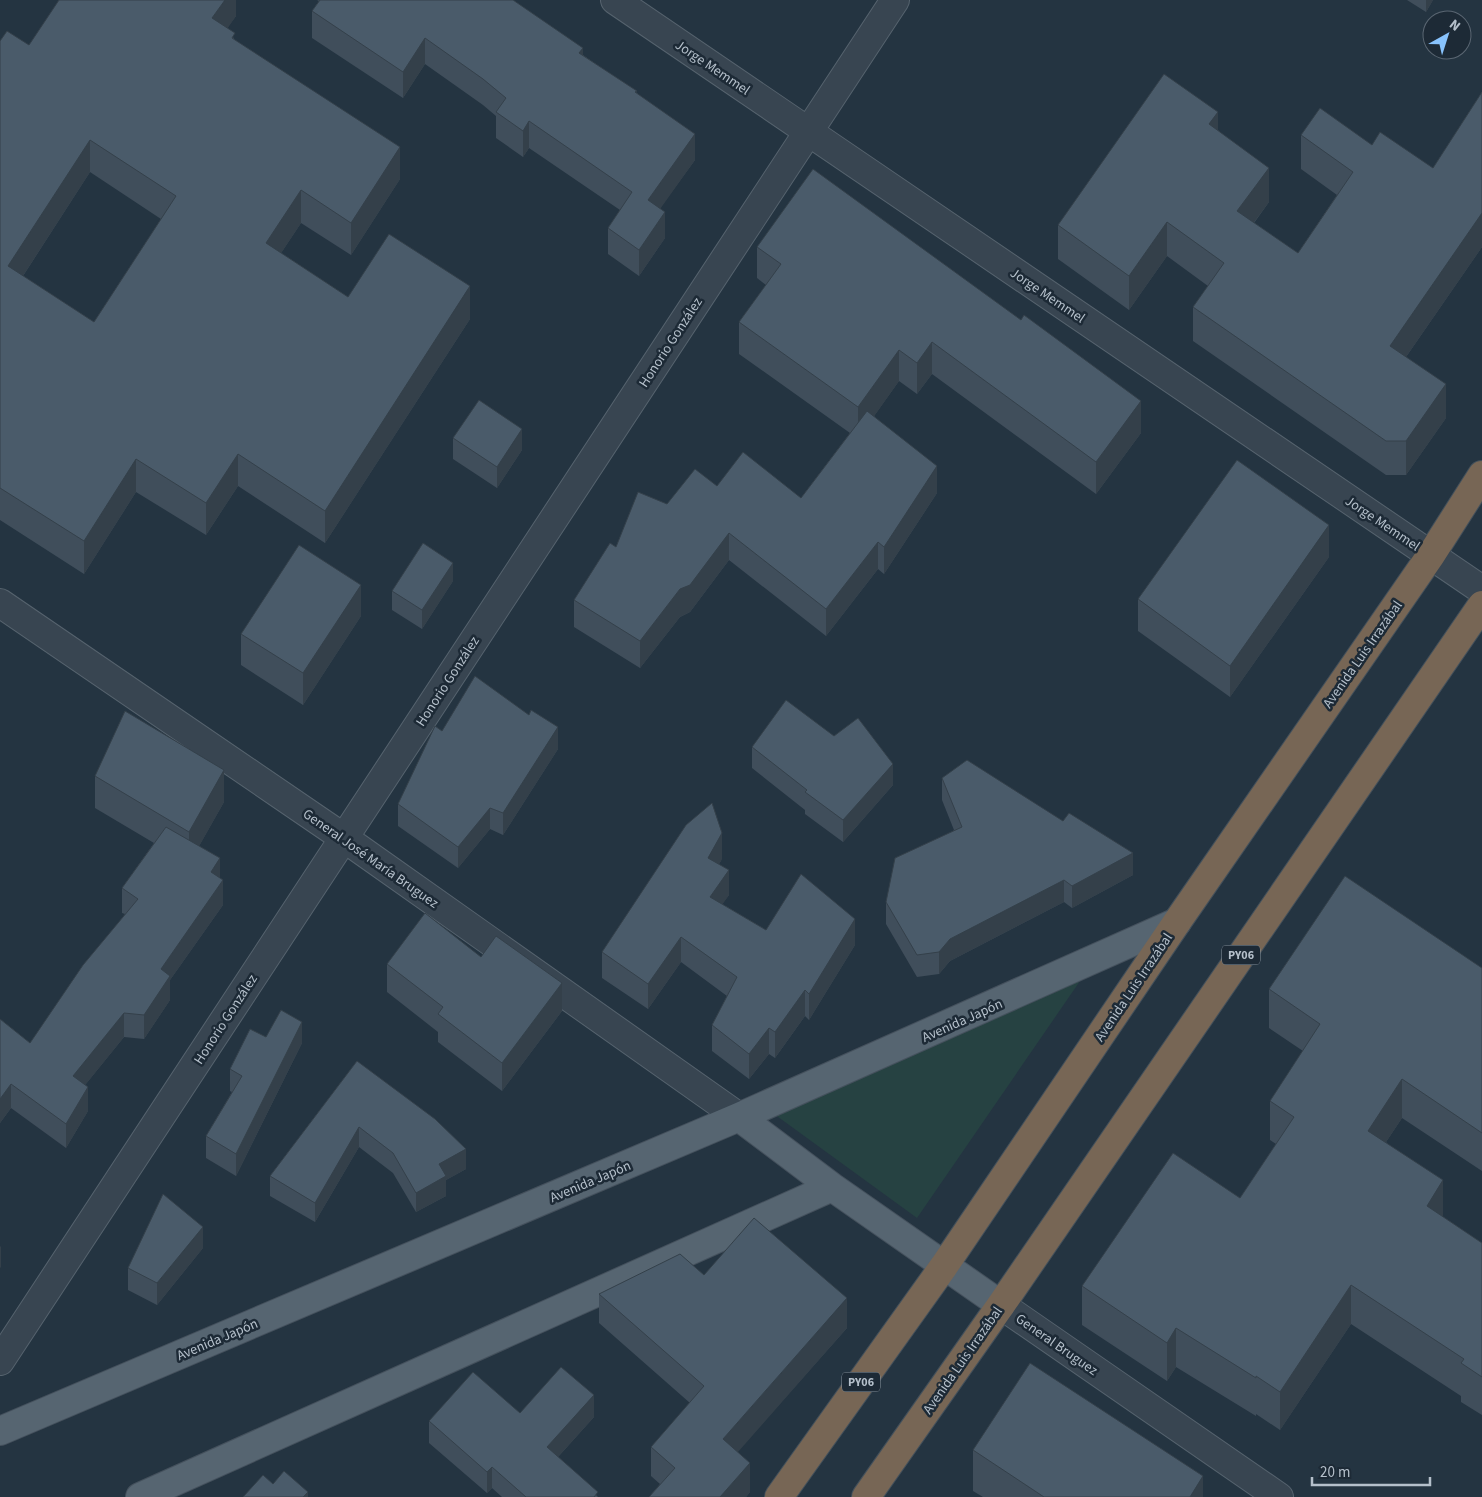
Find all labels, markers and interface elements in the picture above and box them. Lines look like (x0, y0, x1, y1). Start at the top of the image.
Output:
north arrow (1422, 10, 1472, 60)
text: N (1445, 15, 1464, 36)
street label: Jorge Memmel (671, 35, 754, 101)
street label: Jorge Memmel (1006, 263, 1089, 329)
street label: Honorio González (634, 294, 707, 391)
street label: Jorge Memmel (1341, 491, 1424, 557)
street label: Avenida Luis Irrazábal (1318, 596, 1408, 712)
street label: Honorio González (411, 633, 484, 730)
street label: General José María Bruguez (298, 804, 442, 913)
street label: Avenida Luis Irrazábal (1090, 929, 1178, 1046)
road number: PY06 (1222, 946, 1260, 964)
street label: Honorio González (189, 971, 262, 1068)
street label: Avenida Japón (919, 994, 1006, 1048)
street label: Avenida Japón (547, 1156, 634, 1208)
street label: Avenida Luis Irrazábal (918, 1302, 1008, 1418)
street label: General Bruguez (1011, 1309, 1102, 1381)
street label: Avenida Japón (174, 1314, 261, 1366)
road number: PY06 (842, 1372, 880, 1391)
scale bar (1312, 1454, 1430, 1486)
text: 20 m (1320, 1462, 1350, 1483)

